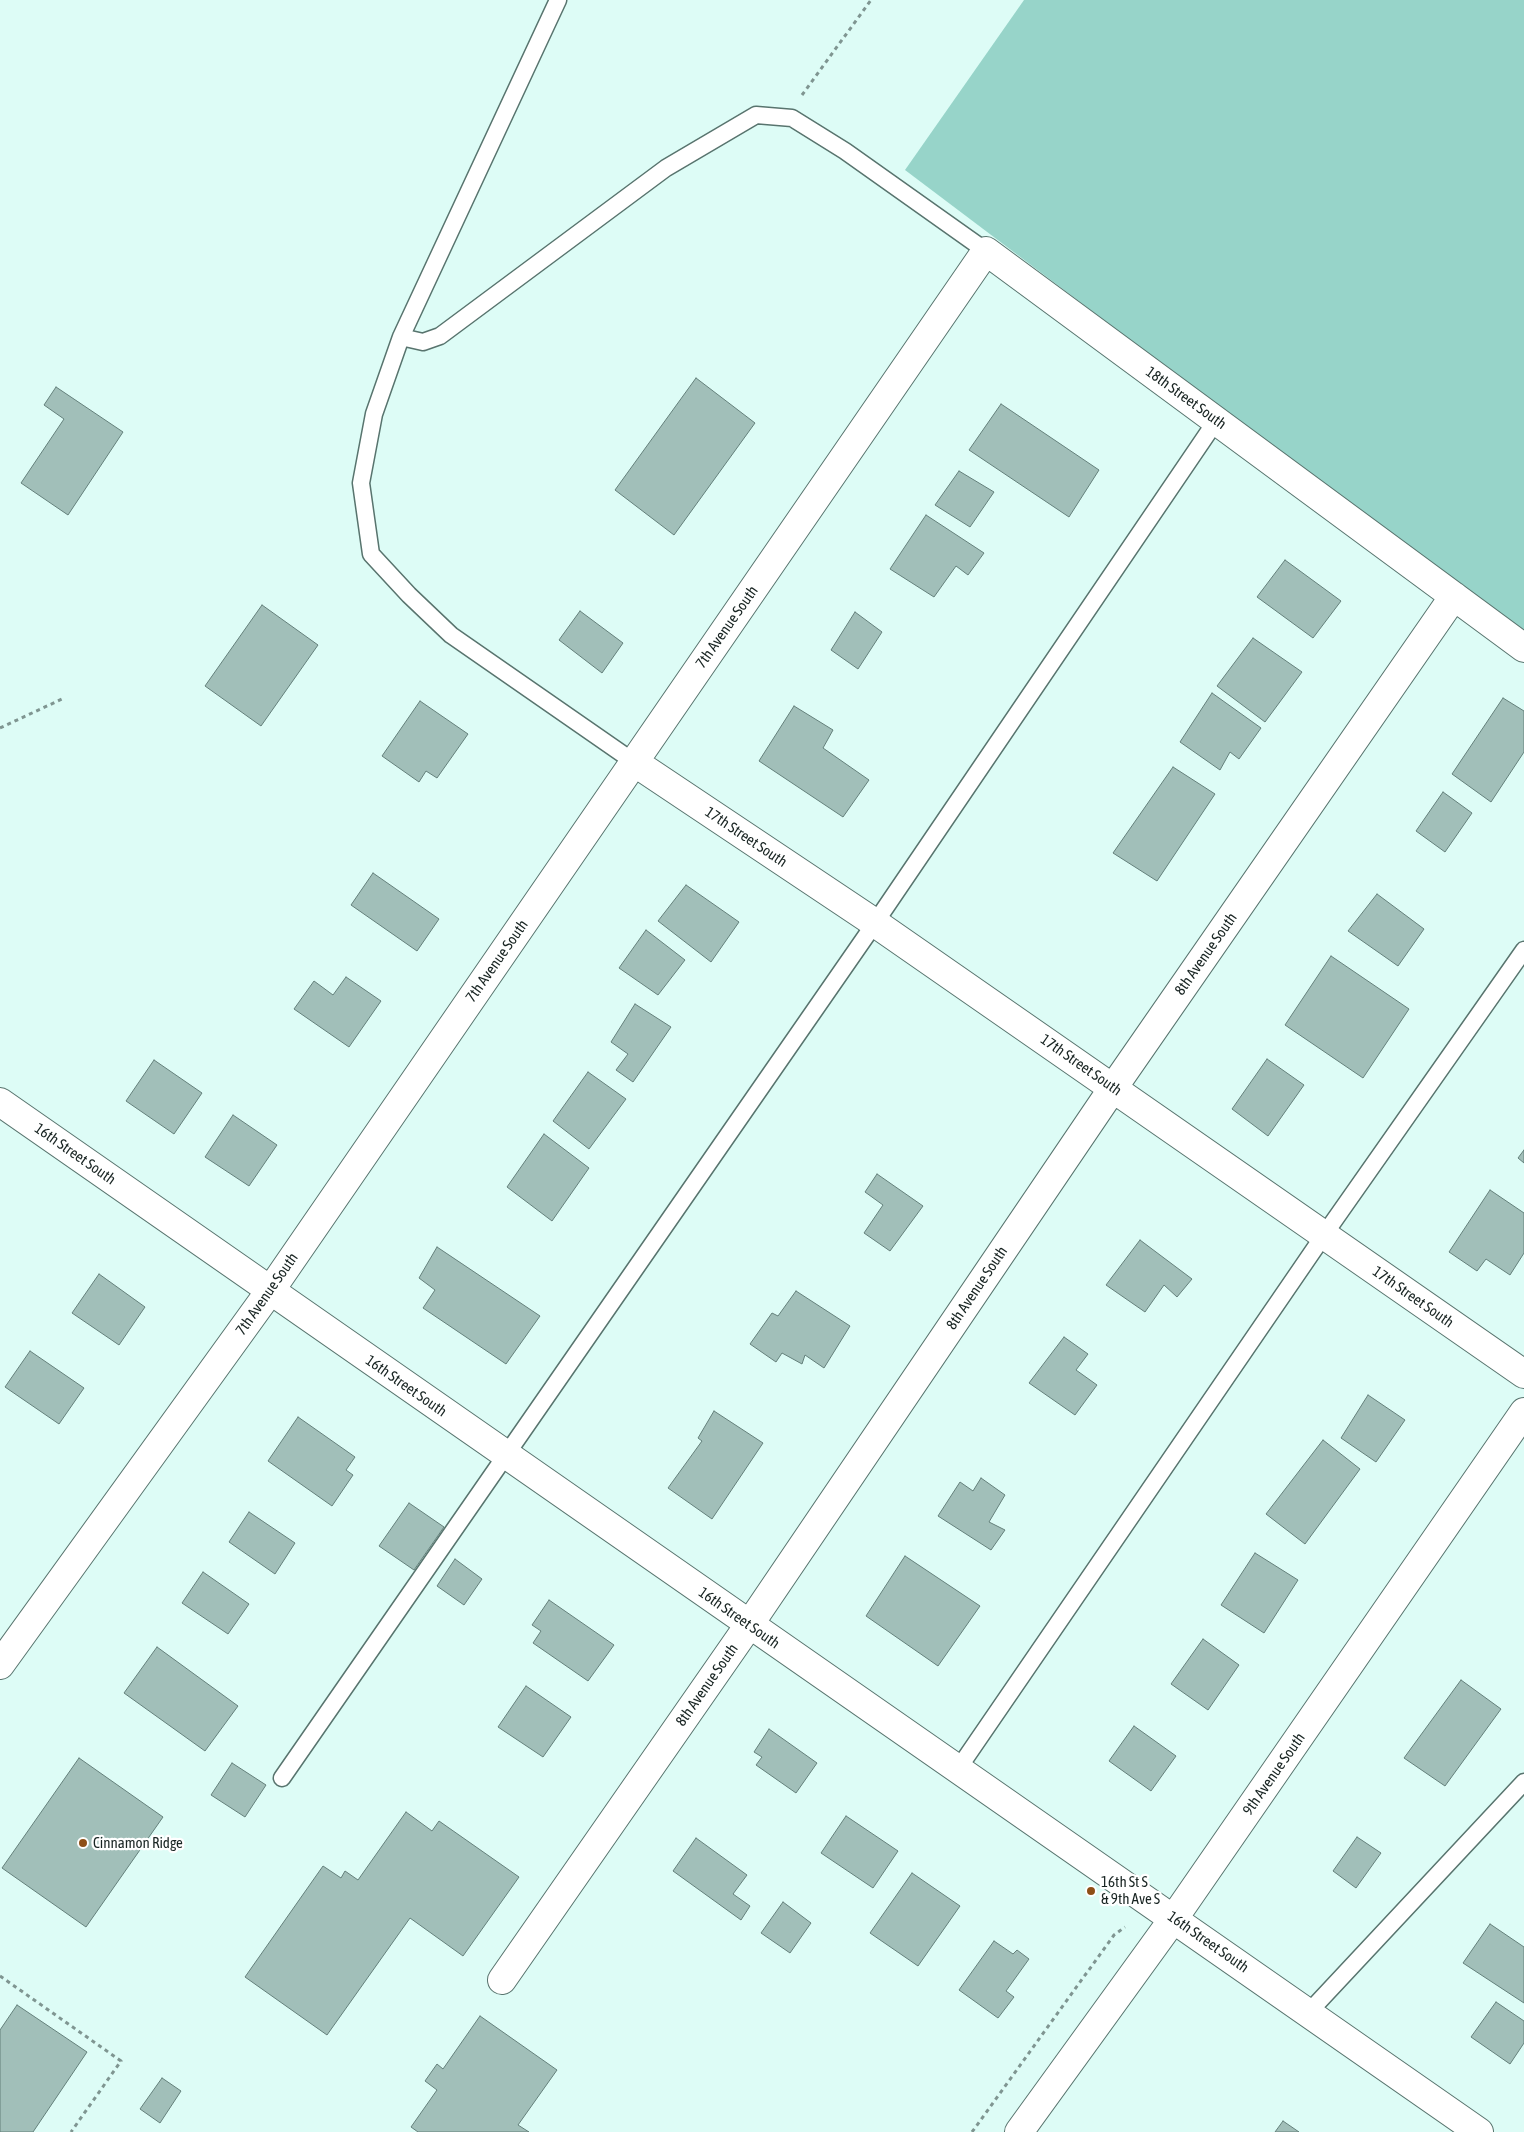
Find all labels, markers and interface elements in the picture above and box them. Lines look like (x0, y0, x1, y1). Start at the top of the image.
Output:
street label: 18th Street South (1142, 363, 1230, 433)
street label: 7th Avenue South (692, 582, 762, 672)
street label: 17th Street South (702, 803, 790, 871)
street label: 8th Avenue South (1171, 909, 1241, 999)
street label: 7th Avenue South (462, 916, 532, 1006)
street label: 17th Street South (1037, 1030, 1125, 1100)
street label: 16th Street South (31, 1119, 119, 1189)
street label: 8th Avenue South (943, 1243, 1011, 1333)
street label: 7th Avenue South (232, 1249, 302, 1339)
street label: 17th Street South (1369, 1262, 1457, 1332)
street label: 16th Street South (362, 1351, 450, 1421)
street label: 16th Street South (695, 1583, 783, 1653)
street label: 8th Avenue South (672, 1640, 742, 1730)
street label: 9th Avenue South (1239, 1729, 1309, 1819)
place label: Cinnamon Ridge (93, 1834, 183, 1852)
marker: Cinnamon Ridge (77, 1837, 89, 1849)
place label: 16th St S & 9th Ave S (1101, 1873, 1160, 1908)
marker: 16th St S & 9th Ave S (1085, 1885, 1097, 1897)
street label: 16th Street South (1164, 1907, 1252, 1977)

